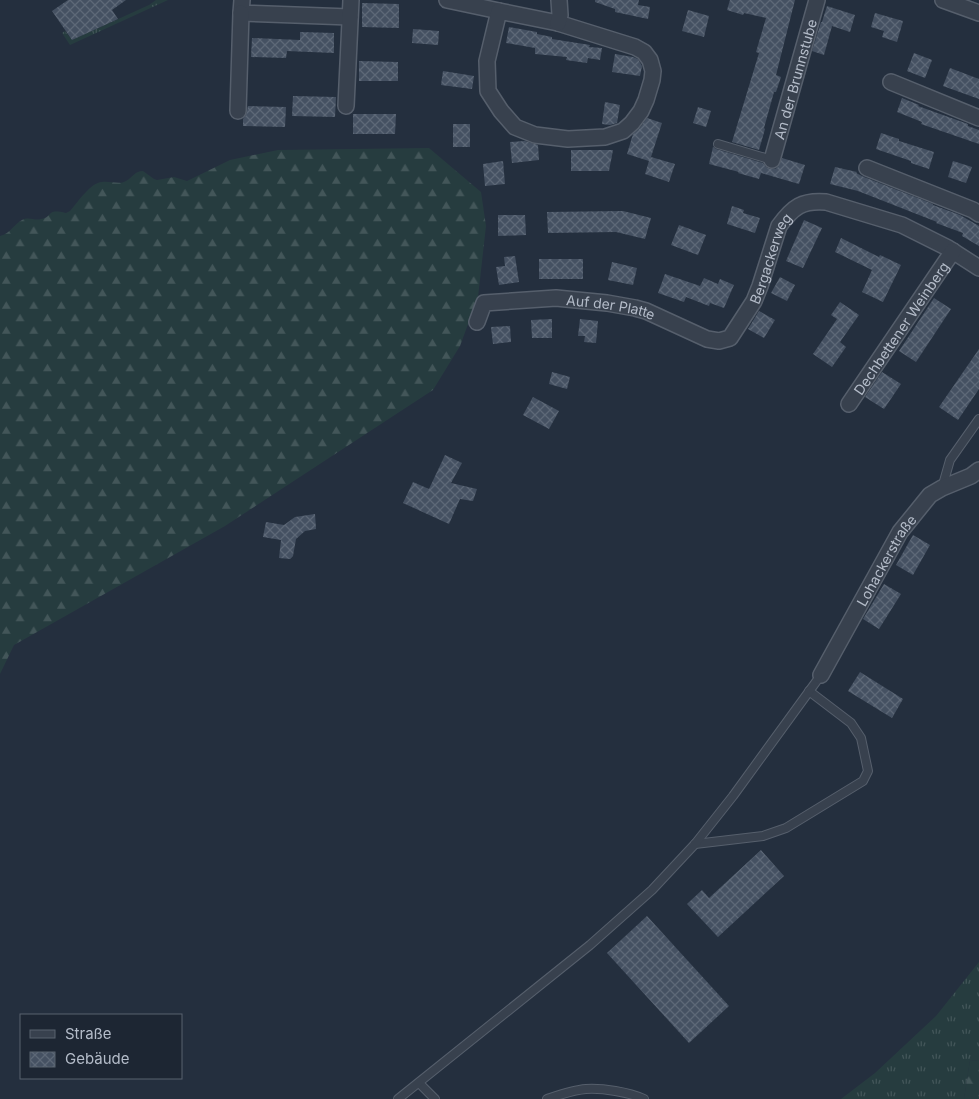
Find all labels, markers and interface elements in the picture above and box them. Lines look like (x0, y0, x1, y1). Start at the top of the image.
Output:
street label: An der Brunnstube (770, 17, 820, 141)
street label: Bergackerweg (745, 209, 795, 306)
street label: Dechbettener Weinberg (850, 258, 952, 398)
street label: Auf der Platte (566, 291, 658, 323)
street label: Lohackerstraße (852, 511, 919, 609)
legend (20, 1014, 182, 1079)
text: Straße (65, 1024, 112, 1043)
text: Gebäude (65, 1049, 130, 1068)

